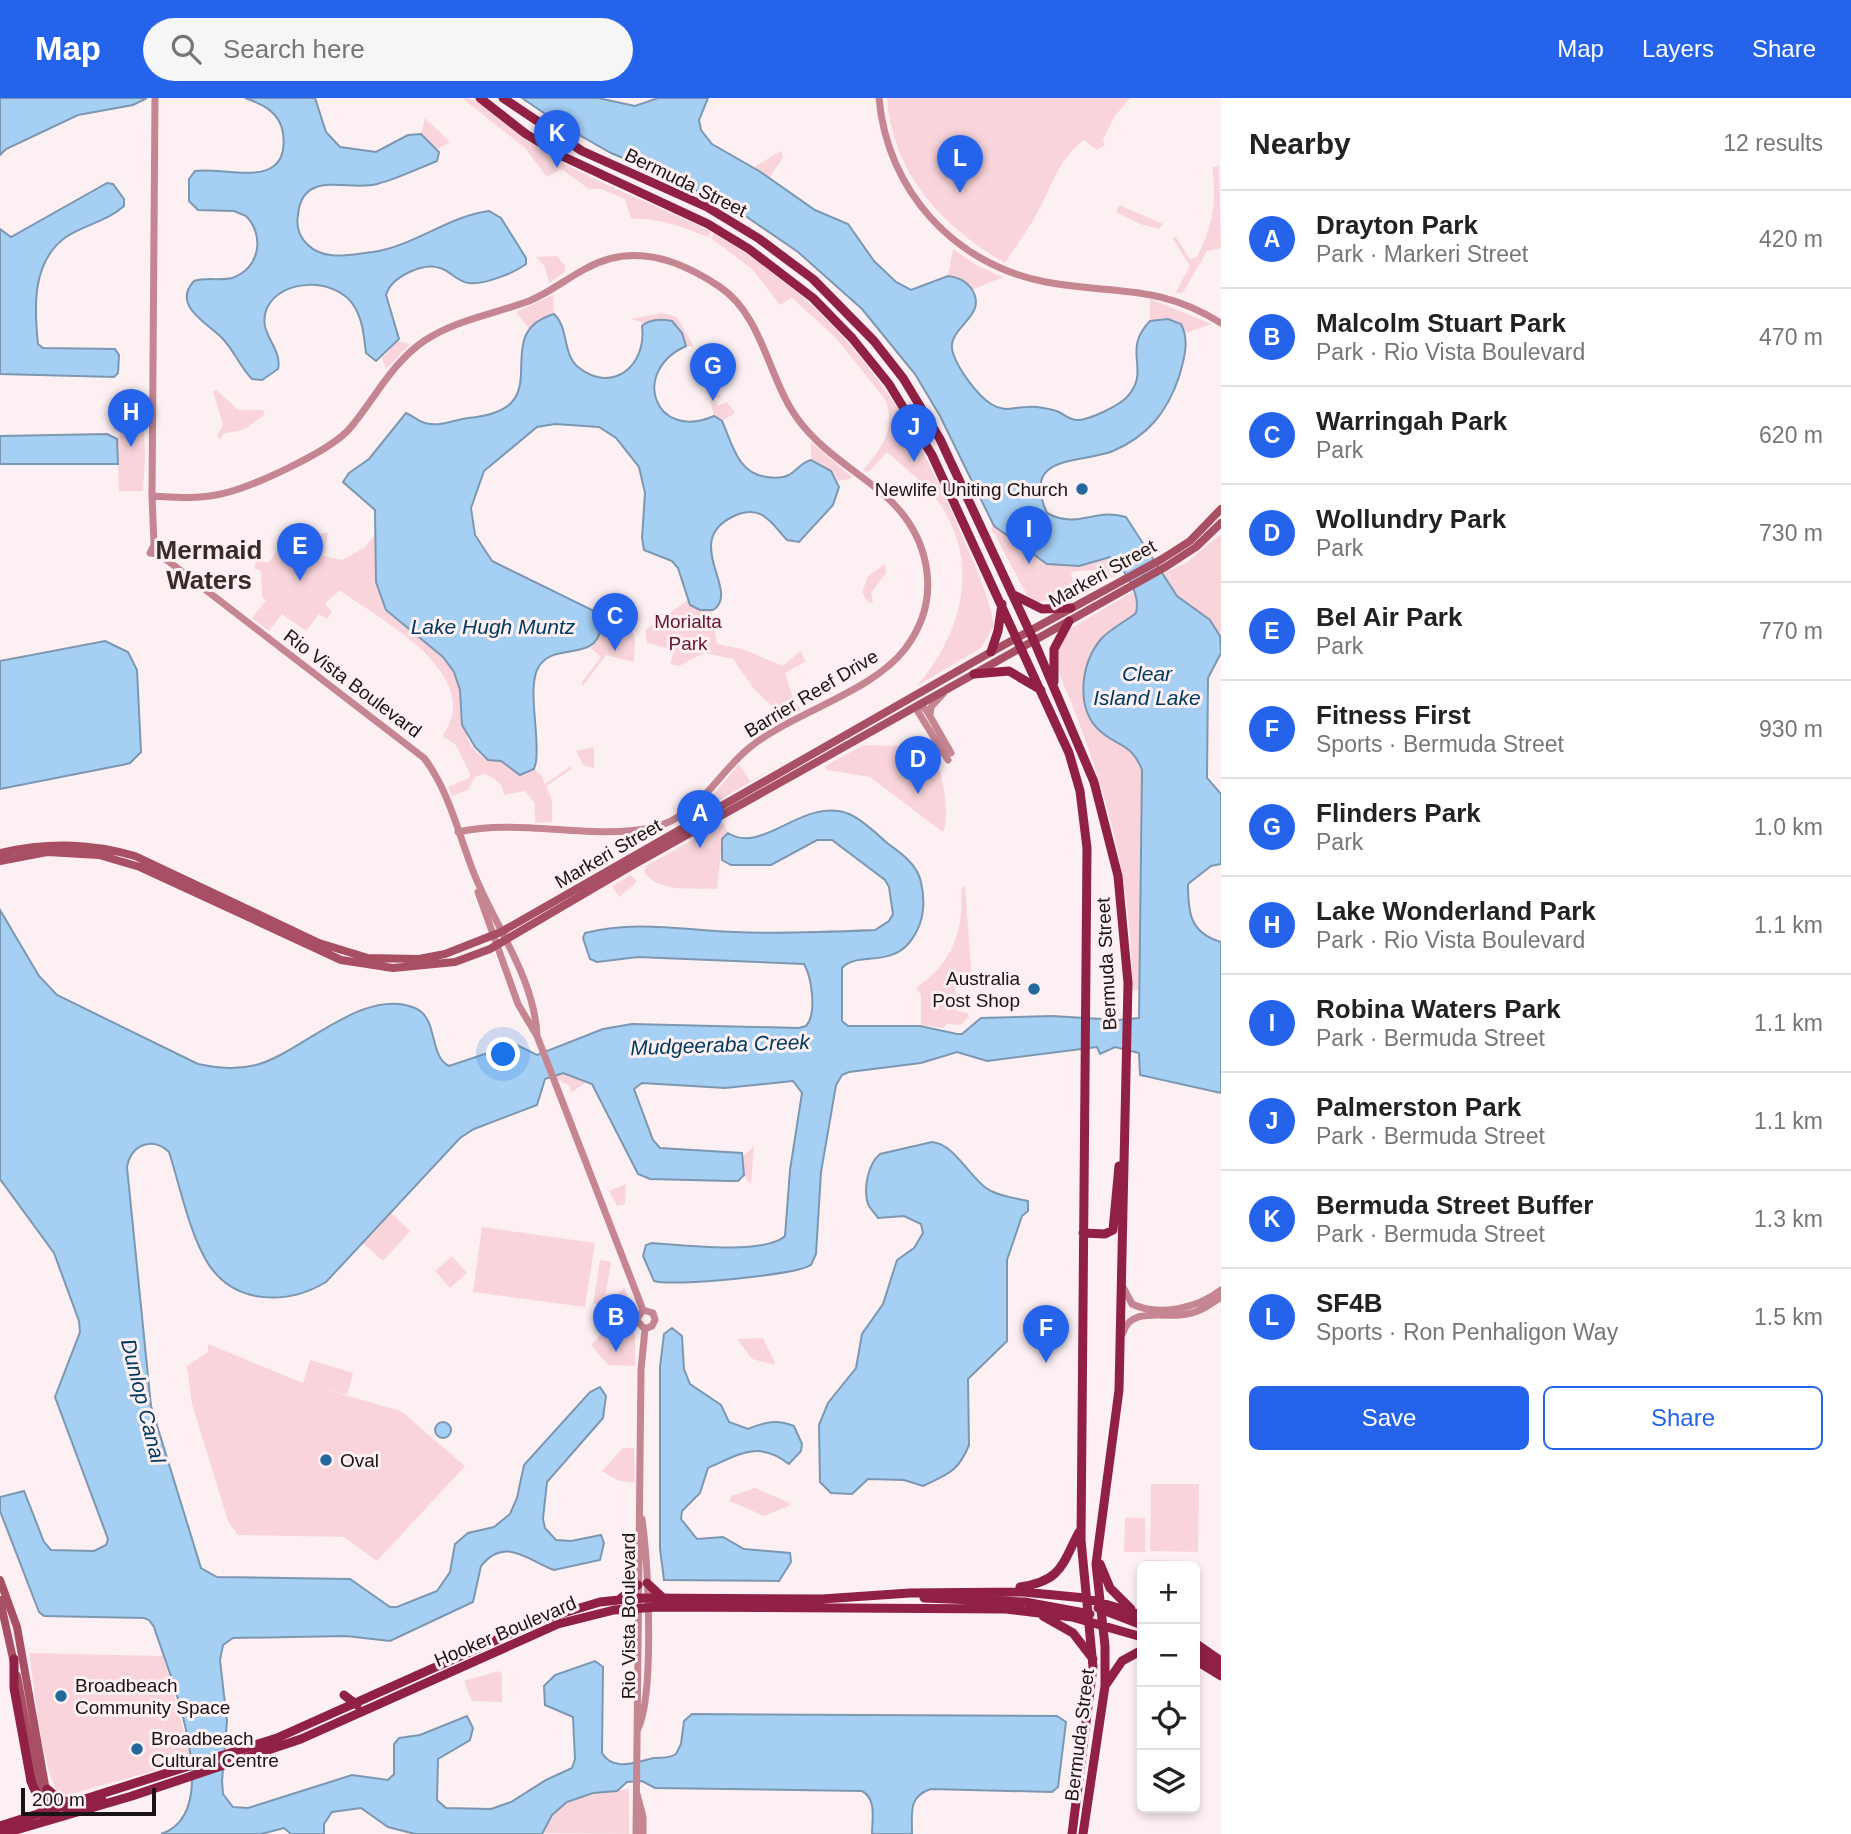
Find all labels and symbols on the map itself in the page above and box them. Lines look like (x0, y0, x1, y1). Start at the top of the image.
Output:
pin: K (534, 110, 580, 168)
pin: L (937, 135, 983, 193)
street label: Bermuda Street (621, 144, 751, 221)
pin: G (690, 343, 736, 401)
pin: H (108, 389, 154, 447)
pin: J (891, 404, 937, 462)
place label: Newlife Uniting Church (875, 479, 1068, 500)
marker: Newlife Uniting Church (1074, 481, 1090, 497)
pin: I (1006, 506, 1052, 564)
pin: E (277, 523, 323, 581)
district label: Mermaid Waters (156, 535, 262, 595)
street label: Markeri Street (1045, 535, 1160, 612)
pin: C (592, 593, 638, 651)
park label: Morialta Park (654, 611, 722, 654)
water label: Lake Hugh Muntz (411, 615, 576, 638)
street label: Rio Vista Boulevard (280, 625, 426, 742)
street label: Barrier Reef Drive (741, 645, 882, 742)
water label: Clear Island Lake (1093, 662, 1201, 709)
pin: D (895, 736, 941, 794)
pin: A (677, 790, 723, 848)
street label: Markeri Street (551, 814, 666, 892)
street label: Bermuda Street (1092, 896, 1120, 1031)
place label: Australia Post Shop (932, 968, 1020, 1011)
marker: Australia Post Shop (1026, 981, 1042, 997)
water label: Mudgeeraba Creek (630, 1030, 812, 1059)
your location (486, 1037, 520, 1071)
pin: B (593, 1294, 639, 1352)
pin: F (1023, 1305, 1069, 1363)
water label: Dunlop Canal (117, 1336, 170, 1467)
place label: Oval (340, 1450, 379, 1471)
marker: Oval (318, 1452, 334, 1468)
street label: Rio Vista Boulevard (618, 1533, 639, 1699)
street label: Hooker Boulevard (431, 1592, 579, 1671)
street label: Bermuda Street (1061, 1667, 1098, 1802)
place label: Broadbeach Community Space (75, 1675, 230, 1718)
marker: Broadbeach Community Space (53, 1688, 69, 1704)
place label: Broadbeach Cultural Centre (151, 1728, 279, 1771)
marker: Broadbeach Cultural Centre (129, 1741, 145, 1757)
scale bar (21, 1785, 156, 1817)

